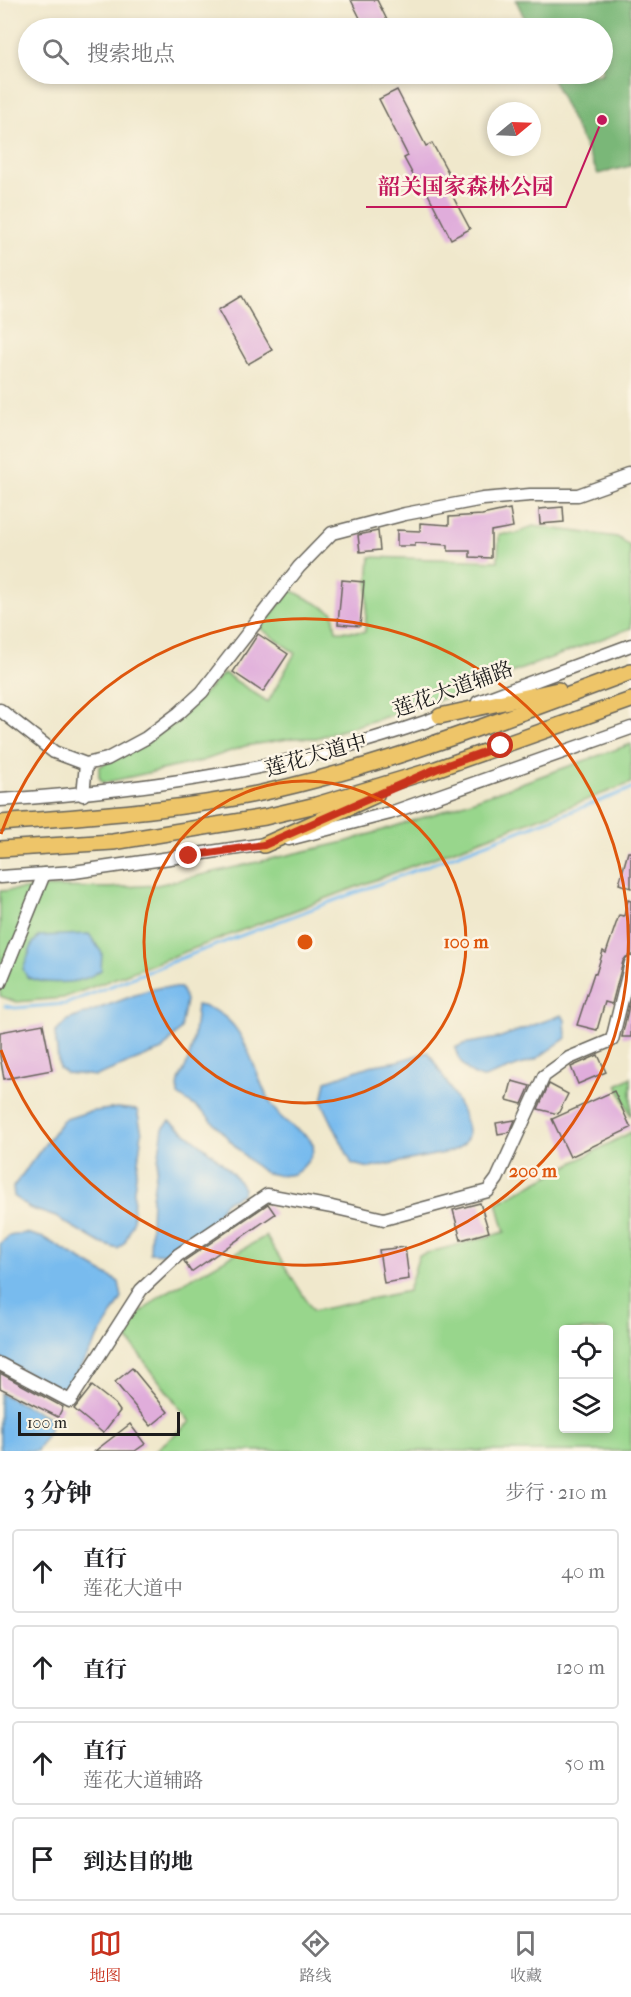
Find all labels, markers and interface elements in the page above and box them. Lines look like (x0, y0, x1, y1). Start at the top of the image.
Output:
search box (18, 18, 613, 84)
icon: search (39, 35, 72, 68)
text: 搜索地点 (87, 41, 175, 67)
north arrow (487, 102, 541, 156)
callout: 韶关国家森林公园 (366, 167, 566, 207)
text: 韶关国家森林公园 (378, 174, 554, 200)
street label: 莲花大道辅路 (390, 656, 516, 722)
street label: 莲花大道中 (262, 729, 370, 781)
route start (487, 732, 513, 758)
route end (175, 842, 201, 868)
centre of rings (295, 932, 315, 952)
text: 100 m (443, 932, 490, 953)
text: 200 m (509, 1161, 558, 1182)
map controls (559, 1325, 613, 1433)
button: locate (559, 1325, 613, 1379)
button: layers (559, 1379, 613, 1433)
scale bar (18, 1409, 180, 1436)
text: 100 m (27, 1413, 67, 1432)
text: 3 分钟 (24, 1478, 92, 1509)
text: 步行 · 210 m (505, 1481, 607, 1504)
text: 直行 (83, 1546, 127, 1572)
icon: ahead (26, 1555, 59, 1588)
text: 40 m (561, 1560, 605, 1583)
text: 莲花大道中 (83, 1577, 183, 1600)
icon: ahead (26, 1651, 59, 1684)
text: 120 m (556, 1656, 605, 1679)
text: 直行 (83, 1657, 127, 1683)
text: 直行 (83, 1738, 127, 1764)
icon: ahead (26, 1747, 59, 1780)
text: 50 m (564, 1752, 605, 1775)
text: 莲花大道辅路 (83, 1769, 203, 1792)
icon: arrive (26, 1843, 59, 1876)
text: 到达目的地 (83, 1849, 193, 1875)
tab: 地图 (89, 1927, 122, 1986)
tab: 路线 (299, 1927, 332, 1986)
tab: 收藏 (509, 1927, 542, 1986)

